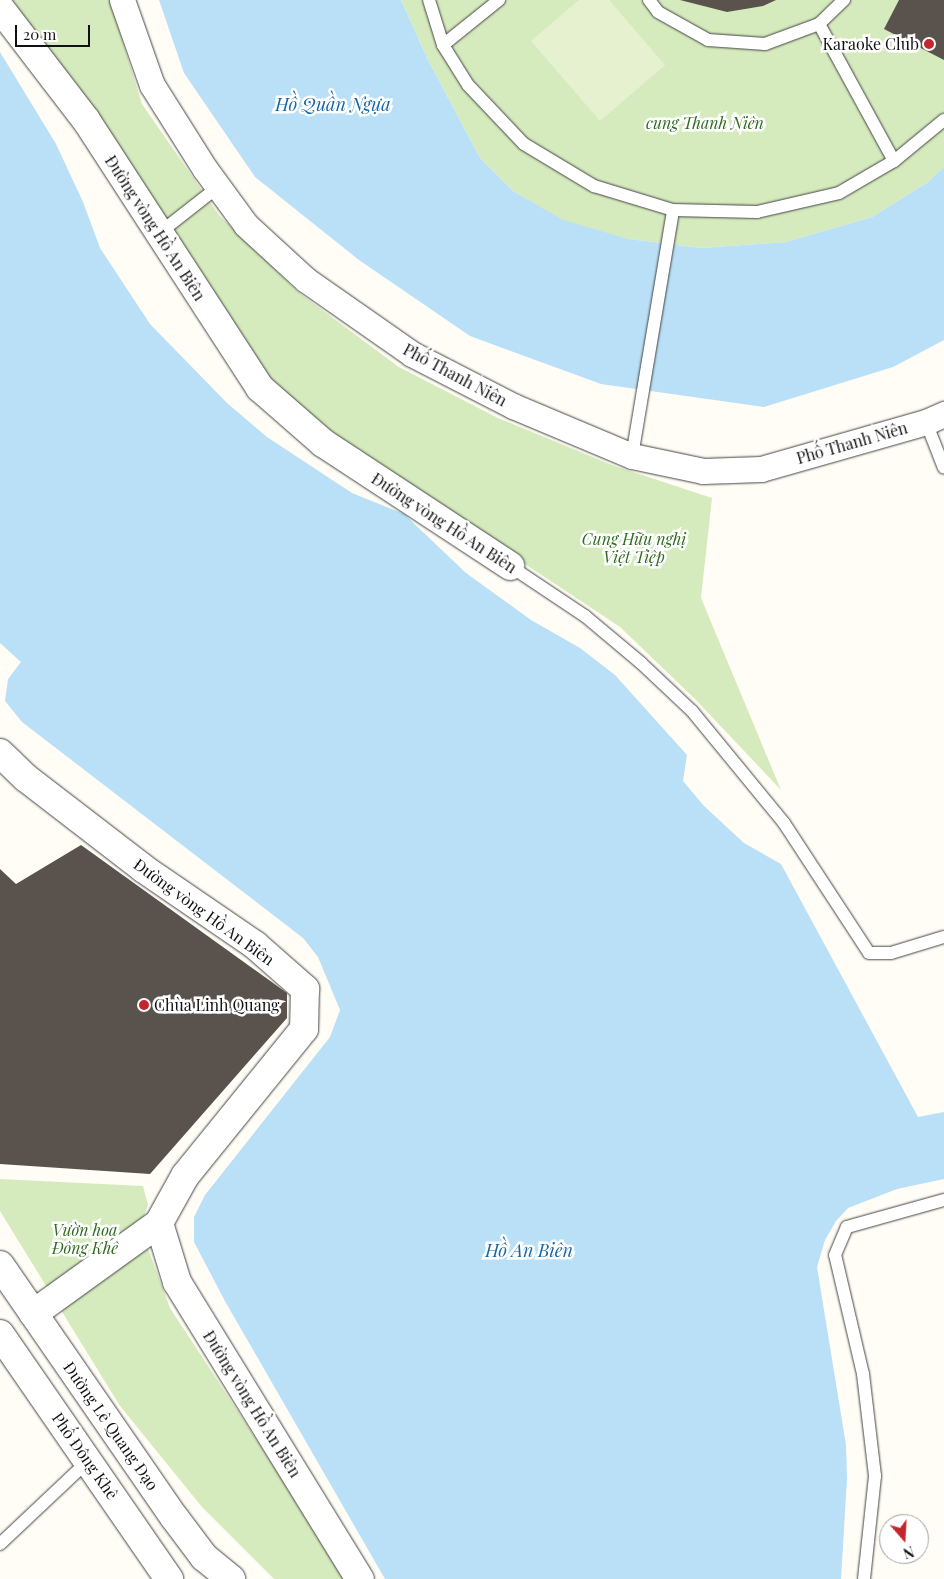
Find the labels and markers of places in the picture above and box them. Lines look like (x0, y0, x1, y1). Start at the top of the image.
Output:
place label: Karaoke Club (823, 34, 919, 54)
marker: Karaoke Club (923, 38, 935, 50)
place label: Chùa Linh Quang (154, 995, 280, 1015)
marker: Chùa Linh Quang (138, 999, 150, 1011)

